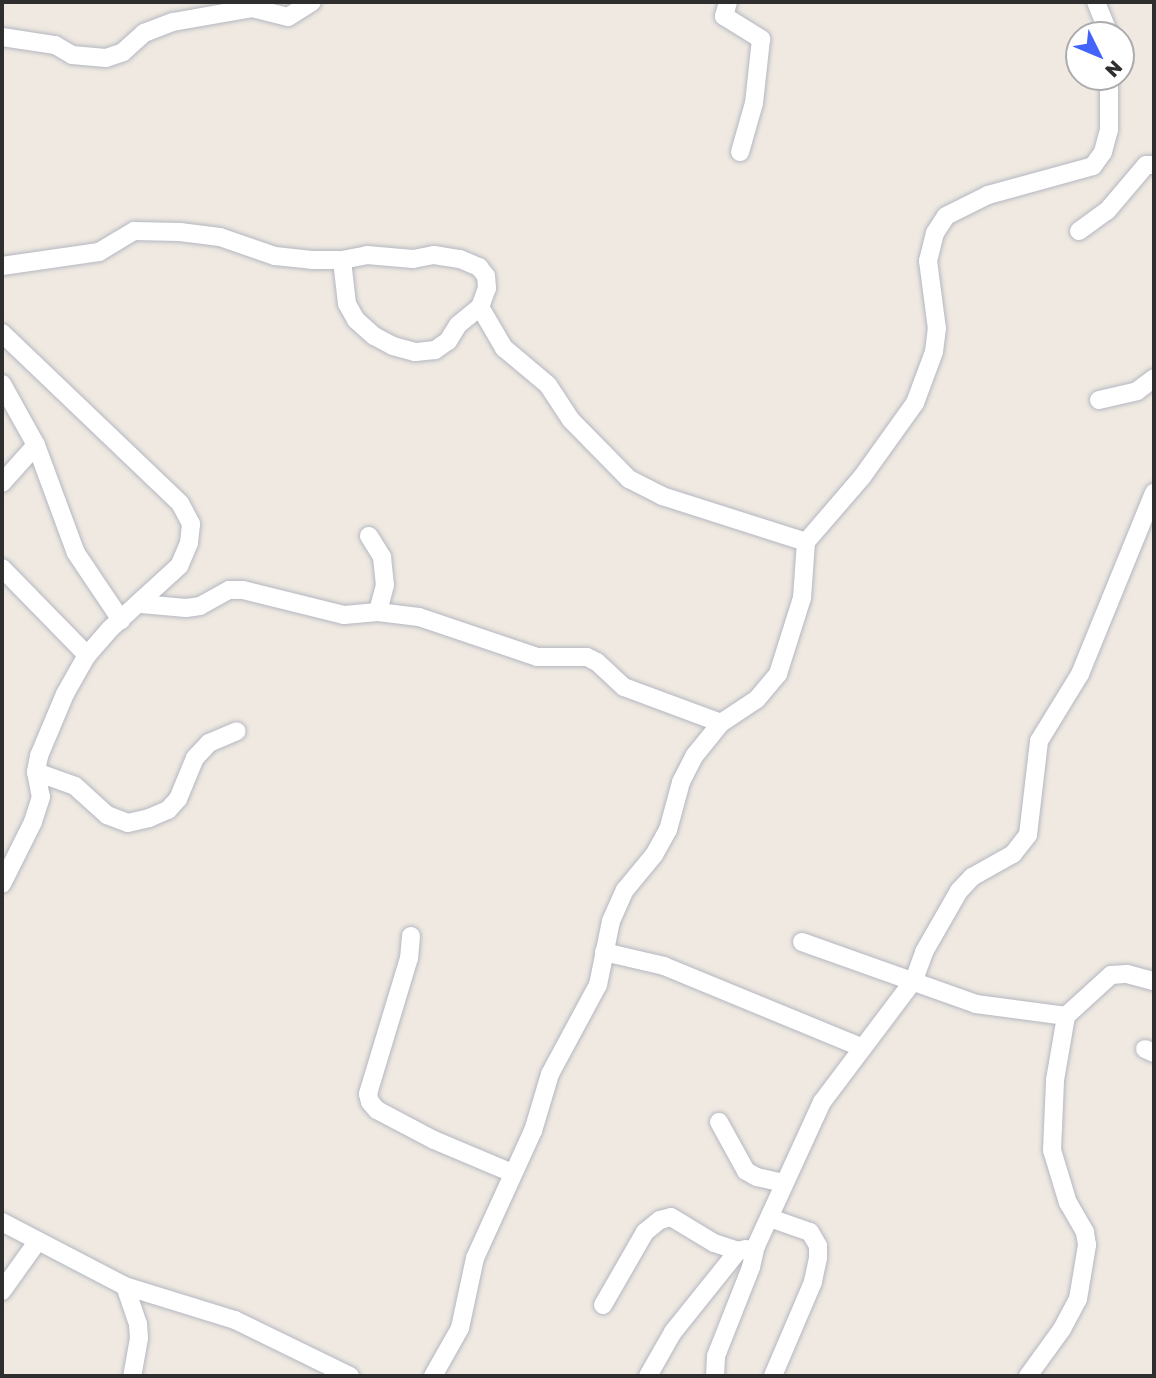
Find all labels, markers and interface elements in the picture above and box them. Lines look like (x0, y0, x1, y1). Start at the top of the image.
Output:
north arrow (1065, 21, 1135, 91)
text: N (1101, 56, 1128, 82)

